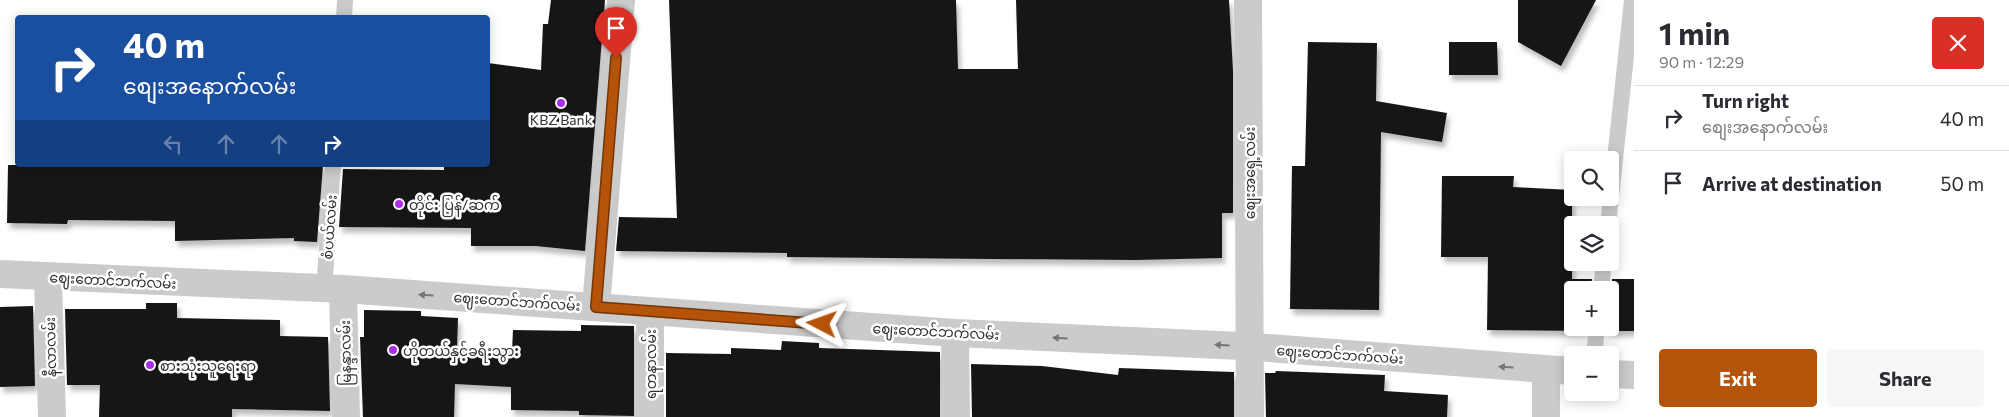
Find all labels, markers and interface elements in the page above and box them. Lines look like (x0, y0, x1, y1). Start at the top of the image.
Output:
pin (595, 7, 637, 58)
icon: arrive (602, 14, 630, 42)
text: 1 min (1659, 14, 1730, 51)
button: close (1932, 17, 1984, 69)
text: 40 m (123, 22, 205, 65)
icon: right (40, 35, 105, 100)
text: 90 m · 12:29 (1659, 52, 1744, 71)
text: စျေးအနောက်လမ်း (123, 72, 296, 99)
text: Turn right (1702, 89, 1789, 112)
marker: KBZ Bank (555, 97, 567, 109)
icon: right (1659, 104, 1687, 132)
text: 40 m (1940, 107, 1984, 130)
place label: KBZ Bank (530, 111, 593, 128)
text: စျေးအနောက်လမ်း (1702, 117, 1828, 136)
street label: စျေးအရှေ့လမ်း (1240, 127, 1262, 219)
icon: left (159, 130, 187, 158)
icon: ahead (212, 130, 240, 158)
icon: ahead (265, 130, 293, 158)
icon: right (318, 130, 346, 158)
map controls (1564, 151, 1619, 401)
button: search (1564, 151, 1619, 206)
icon: arrive (1659, 169, 1687, 197)
text: Arrive at destination (1702, 172, 1882, 195)
text: 50 m (1940, 172, 1984, 195)
street label: စံပယ်လမ်း (317, 194, 340, 260)
place label: တိုင်း ပြန်/ဆက် (409, 195, 500, 217)
marker: တိုင်း ပြန်/ဆက် (393, 198, 405, 210)
button: layers (1564, 216, 1619, 271)
street label: ဈေးတောင်ဘက်လမ်း (49, 267, 177, 296)
button: + (1564, 281, 1619, 336)
street label: ဈေးတောင်ဘက်လမ်း (453, 287, 581, 318)
one-way arrow (418, 291, 434, 299)
position arrow (795, 297, 847, 349)
street label: နီလာလမ်း (40, 317, 63, 377)
street label: ဈေးတောင်ဘက်လမ်း (872, 318, 1000, 347)
street label: မြနန္ဒာလမ်း (335, 320, 358, 386)
street label: ရတနာလမ်း (641, 329, 663, 399)
one-way arrow (1052, 333, 1068, 341)
street label: ဈေးတောင်ဘက်လမ်း (1276, 340, 1404, 371)
place label: ဟိုတယ်နှင့်ခရီးသွား (403, 341, 519, 363)
one-way arrow (1214, 341, 1230, 349)
marker: ဟိုတယ်နှင့်ခရီးသွား (387, 344, 399, 356)
button: − (1564, 346, 1619, 401)
button: Exit (1659, 349, 1817, 407)
button: Share (1827, 349, 1984, 407)
place label: စားသုံးသူရေးရာ (160, 357, 256, 378)
marker: စားသုံးသူရေးရာ (144, 359, 156, 371)
one-way arrow (1498, 362, 1514, 370)

